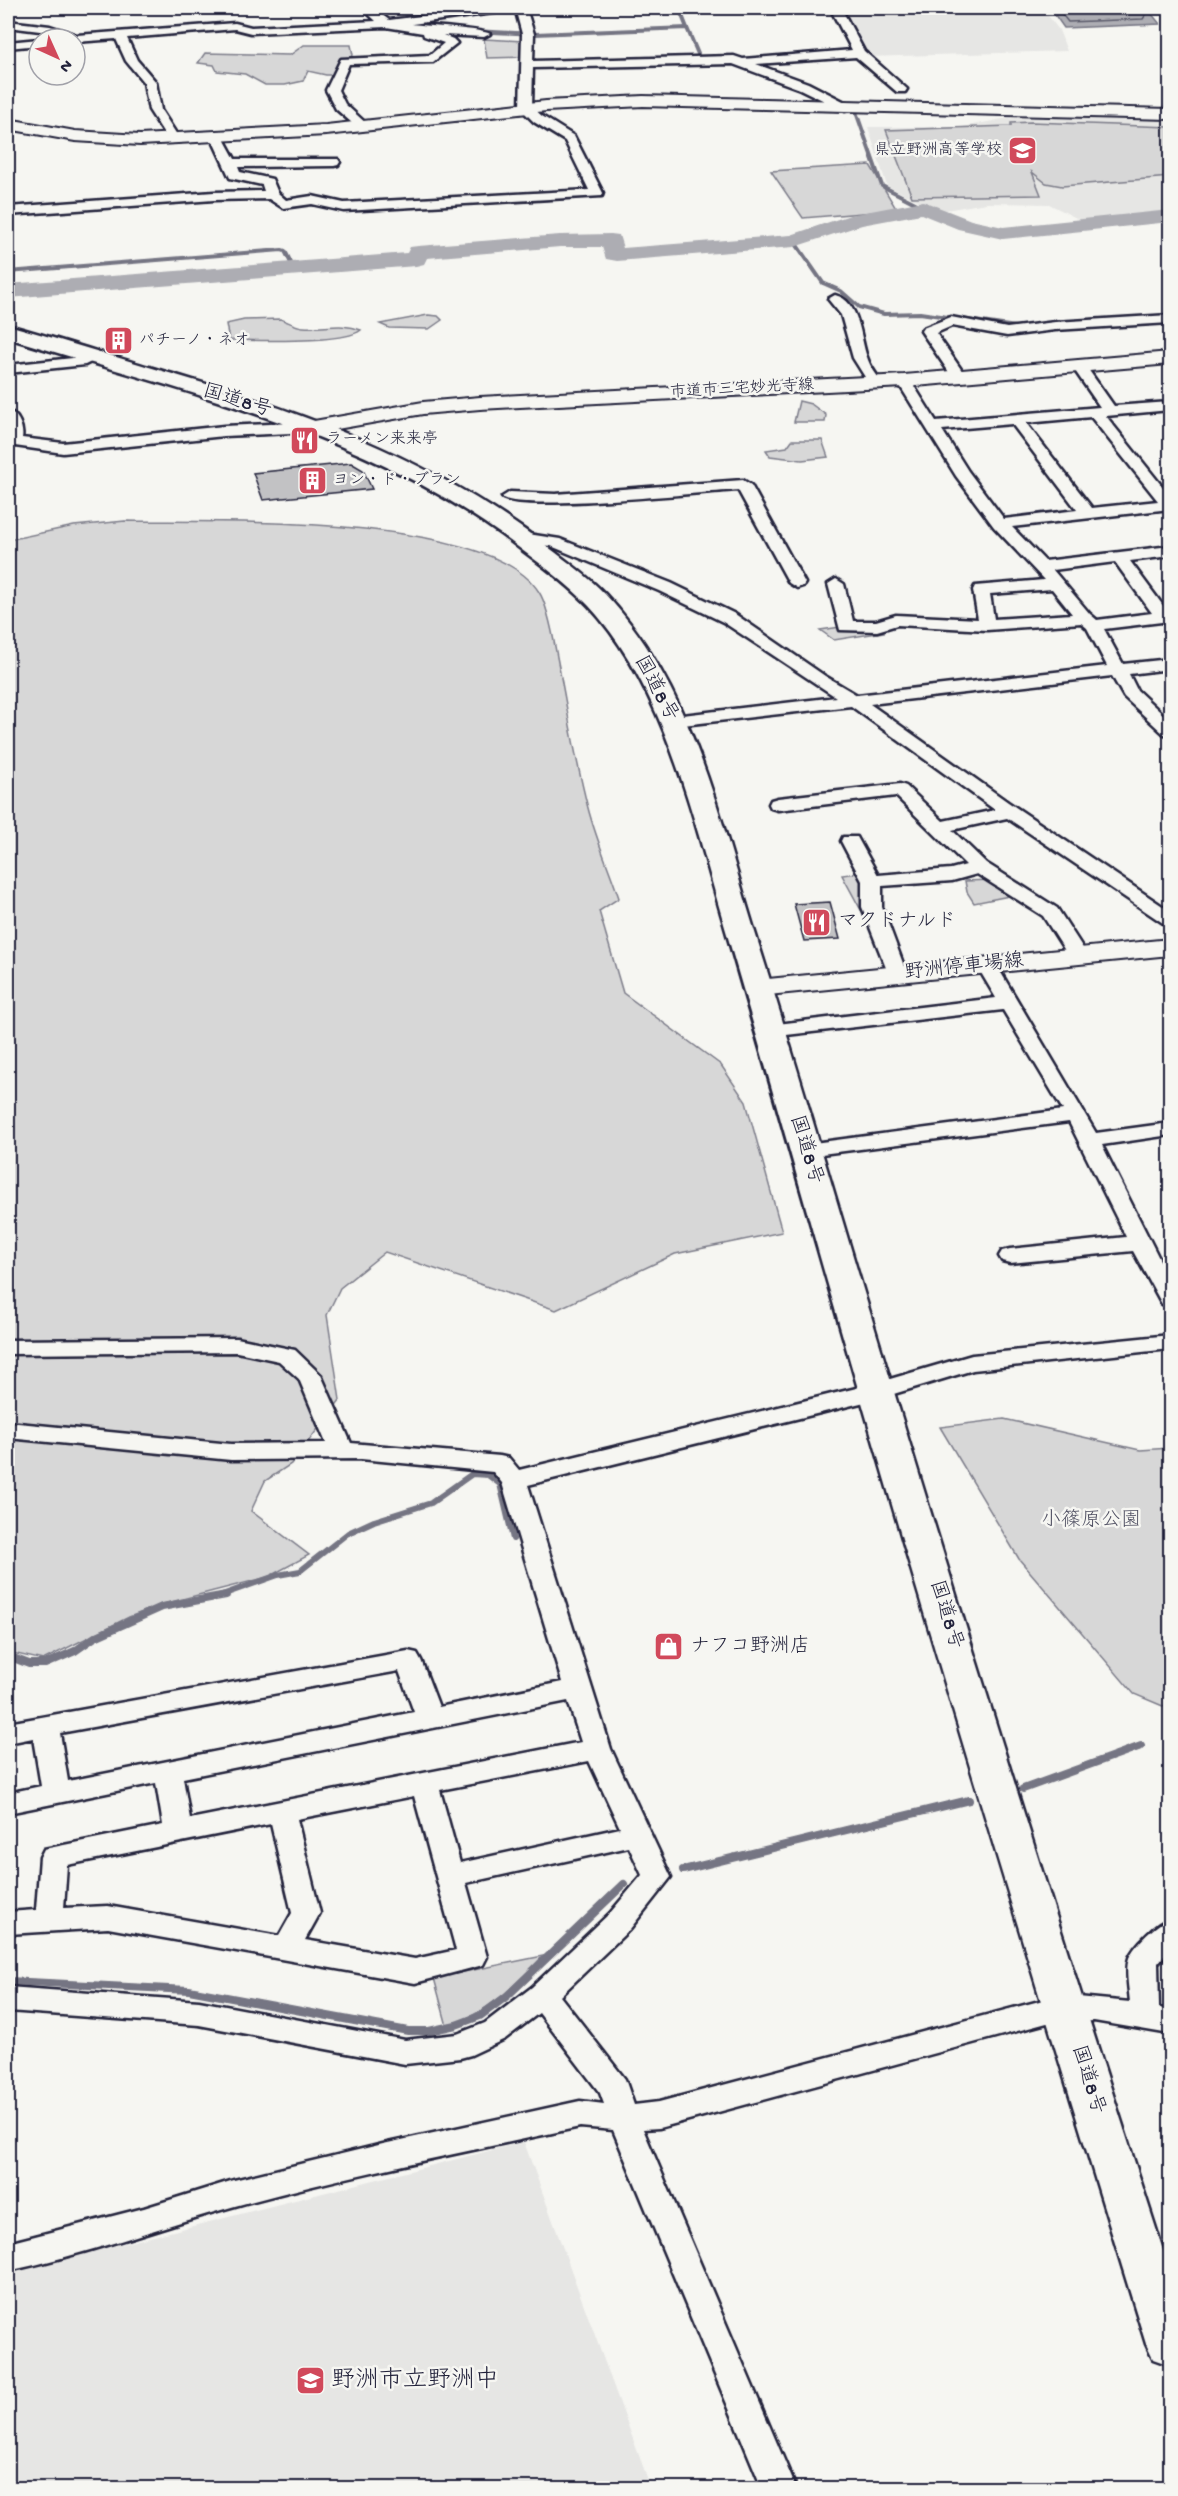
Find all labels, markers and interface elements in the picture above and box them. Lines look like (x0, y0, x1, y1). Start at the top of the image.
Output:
north arrow (27, 27, 87, 87)
text: N (54, 55, 76, 76)
school or university icon: 県立野洲高等学校 (1007, 135, 1039, 167)
place label: 県立野洲高等学校 (874, 141, 1002, 161)
building icon: パチーノ・ネオ (102, 325, 134, 357)
place label: パチーノ・ネオ (139, 332, 250, 351)
street label: 市道市三宅妙光寺線 (669, 375, 814, 403)
street label: 国道8号 (200, 380, 275, 423)
restaurant icon: ラーメン来来亭 (289, 424, 321, 456)
place label: ラーメン来来亭 (326, 429, 438, 450)
building icon: ヨン・ド・ブラン (296, 465, 328, 497)
place label: ヨン・ド・ブラン (333, 471, 461, 491)
street label: 国道8号 (628, 652, 683, 726)
restaurant icon: マクドナルド (801, 906, 833, 938)
place label: マクドナルド (838, 911, 956, 934)
street label: 野洲停車場線 (903, 948, 1025, 986)
street label: 国道8号 (784, 1112, 827, 1187)
park label: 小篠原公園 (1041, 1508, 1141, 1533)
street label: 国道8号 (924, 1577, 967, 1652)
shop icon: ナフコ野洲店 (653, 1631, 685, 1663)
place label: ナフコ野洲店 (690, 1634, 810, 1659)
street label: 国道8号 (1066, 2042, 1109, 2117)
school or university icon: 野洲市立野洲中 (294, 2365, 326, 2397)
place label: 野洲市立野洲中 (331, 2366, 499, 2396)

